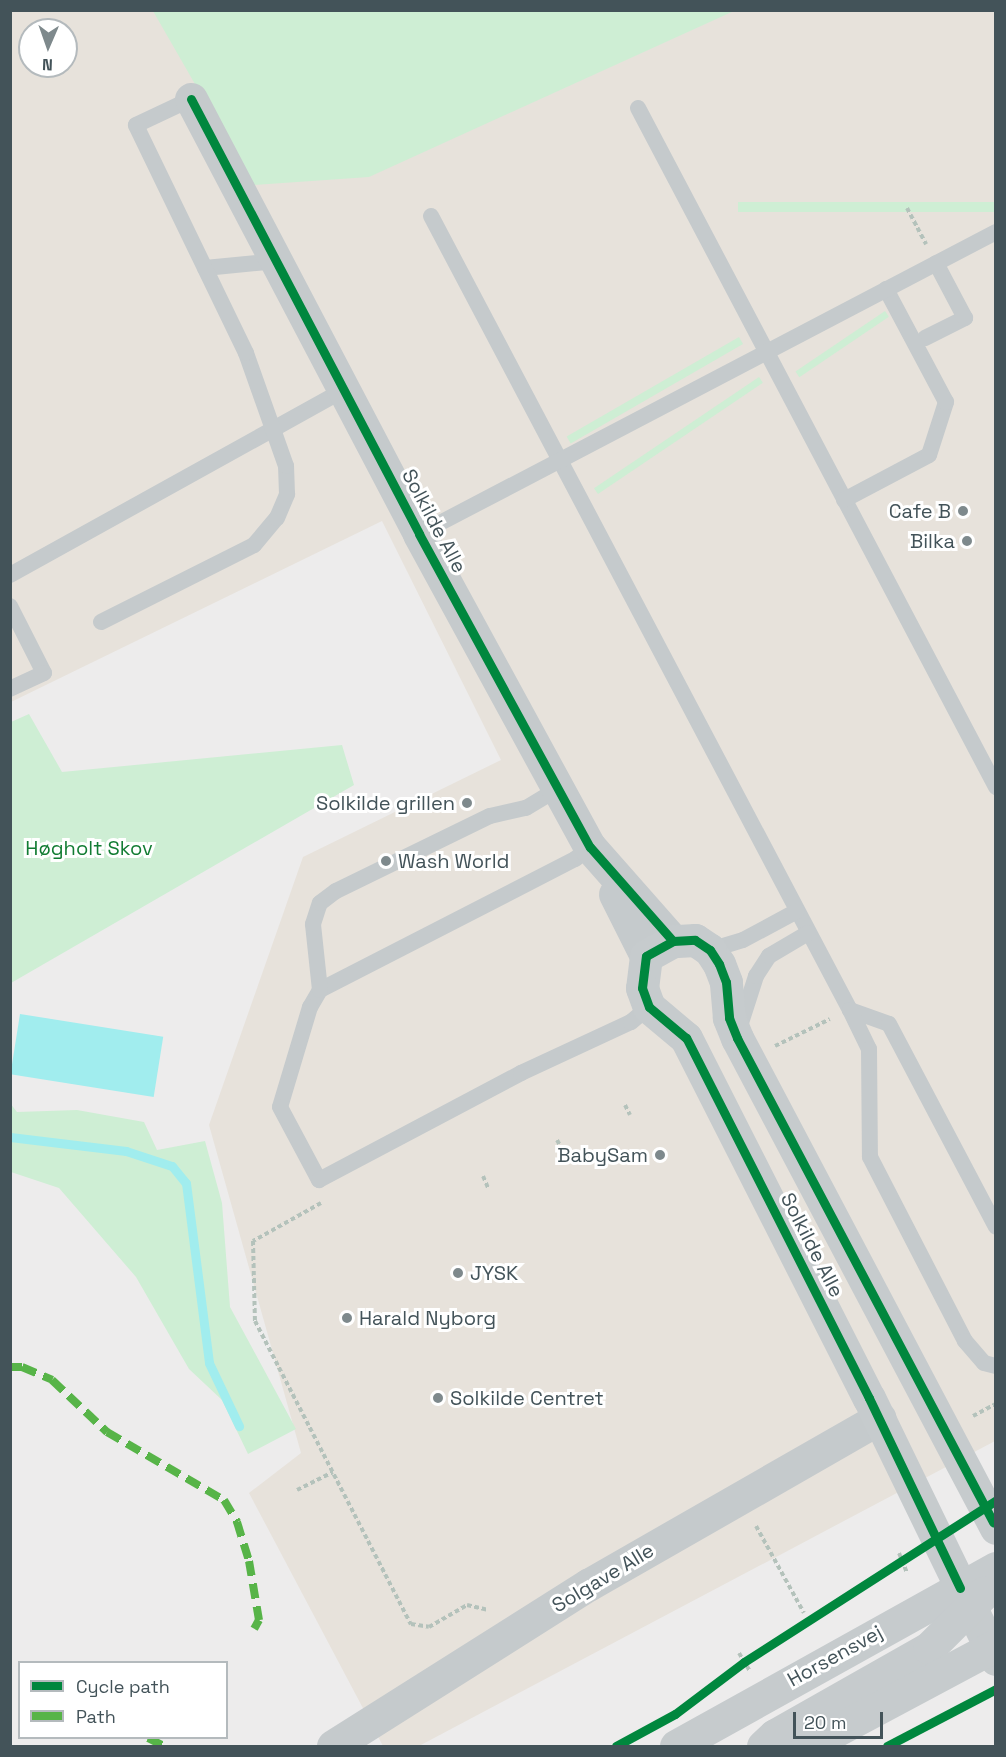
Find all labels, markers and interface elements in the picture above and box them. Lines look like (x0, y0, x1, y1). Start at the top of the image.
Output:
north arrow (18, 18, 78, 78)
text: N (42, 54, 53, 75)
street label: Solkilde Alle (397, 465, 471, 577)
place label: Cafe B (889, 499, 951, 523)
marker: Cafe B (956, 504, 970, 518)
place label: Bilka (910, 529, 955, 553)
marker: Bilka (960, 534, 974, 548)
place label: Solkilde grillen (316, 791, 455, 815)
marker: Solkilde grillen (460, 796, 474, 810)
park label: Høgholt Skov (25, 836, 153, 860)
place label: Wash World (398, 849, 510, 873)
marker: Wash World (379, 854, 393, 868)
place label: BabySam (557, 1143, 648, 1167)
marker: BabySam (653, 1148, 667, 1162)
street label: Solkilde Alle (775, 1189, 849, 1301)
place label: JYSK (470, 1261, 518, 1285)
marker: JYSK (451, 1266, 465, 1280)
place label: Harald Nyborg (359, 1306, 496, 1330)
marker: Harald Nyborg (340, 1311, 354, 1325)
place label: Solkilde Centret (450, 1386, 604, 1410)
marker: Solkilde Centret (431, 1391, 445, 1405)
street label: Solgave Alle (548, 1538, 658, 1618)
street label: Horsensvej (783, 1620, 887, 1692)
legend (18, 1661, 228, 1739)
text: Cycle path (76, 1675, 170, 1698)
scale bar (796, 1700, 886, 1738)
text: Path (76, 1705, 116, 1728)
text: 20 m (804, 1711, 847, 1734)

